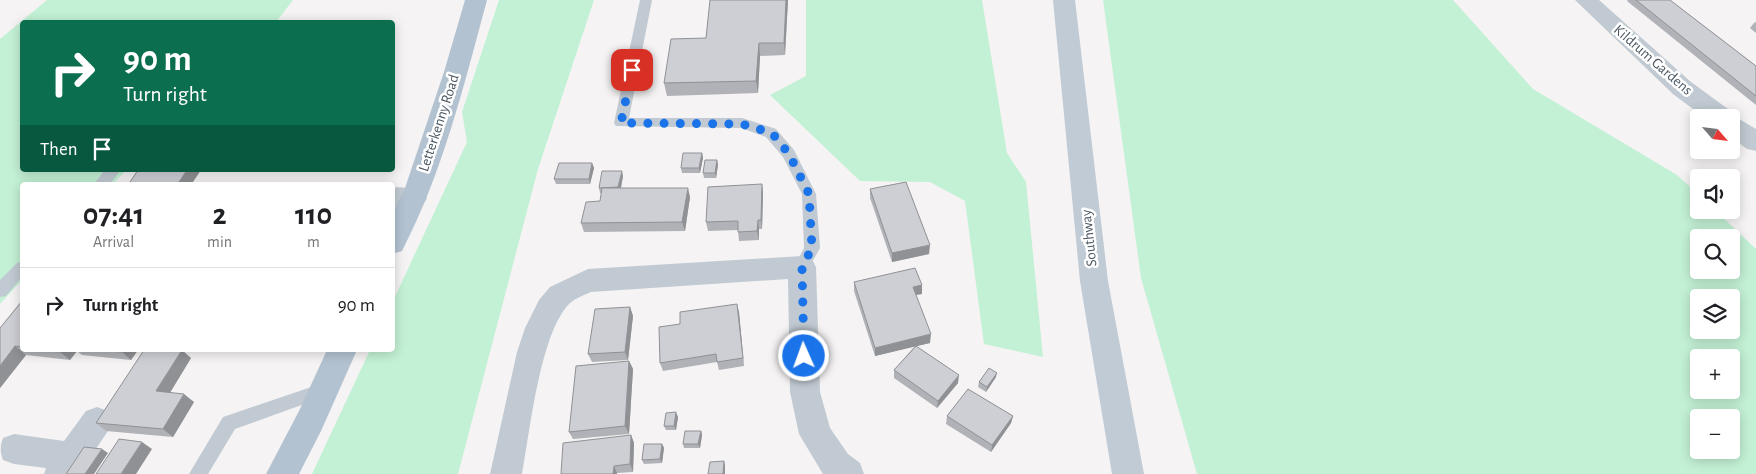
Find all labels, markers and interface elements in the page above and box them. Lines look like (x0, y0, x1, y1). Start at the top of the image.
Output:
street label: Kildrum Gardens (1611, 22, 1695, 98)
icon: right (40, 40, 105, 105)
text: 90 m (123, 42, 192, 77)
pin (611, 49, 653, 91)
icon: arrive (618, 56, 646, 84)
street label: Letterkenny Road (416, 72, 462, 174)
text: Turn right (123, 83, 207, 105)
north arrow (1690, 109, 1740, 159)
map controls (1690, 109, 1740, 459)
icon: arrive (88, 135, 116, 163)
text: Then (40, 140, 78, 159)
button: sound (1690, 169, 1740, 219)
text: 07:41 (83, 200, 144, 230)
text: 2 (212, 200, 227, 230)
text: 110 (295, 200, 332, 230)
street label: Southway (1078, 208, 1099, 267)
button: search (1690, 229, 1740, 279)
text: Arrival (93, 234, 134, 250)
text: min (207, 234, 232, 250)
text: m (307, 234, 320, 250)
button: layers (1690, 289, 1740, 339)
icon: right (40, 291, 68, 319)
text: Turn right (83, 296, 158, 315)
text: 90 m (338, 296, 375, 315)
position arrow (777, 329, 829, 381)
button: + (1690, 349, 1740, 399)
button: − (1690, 409, 1740, 459)

